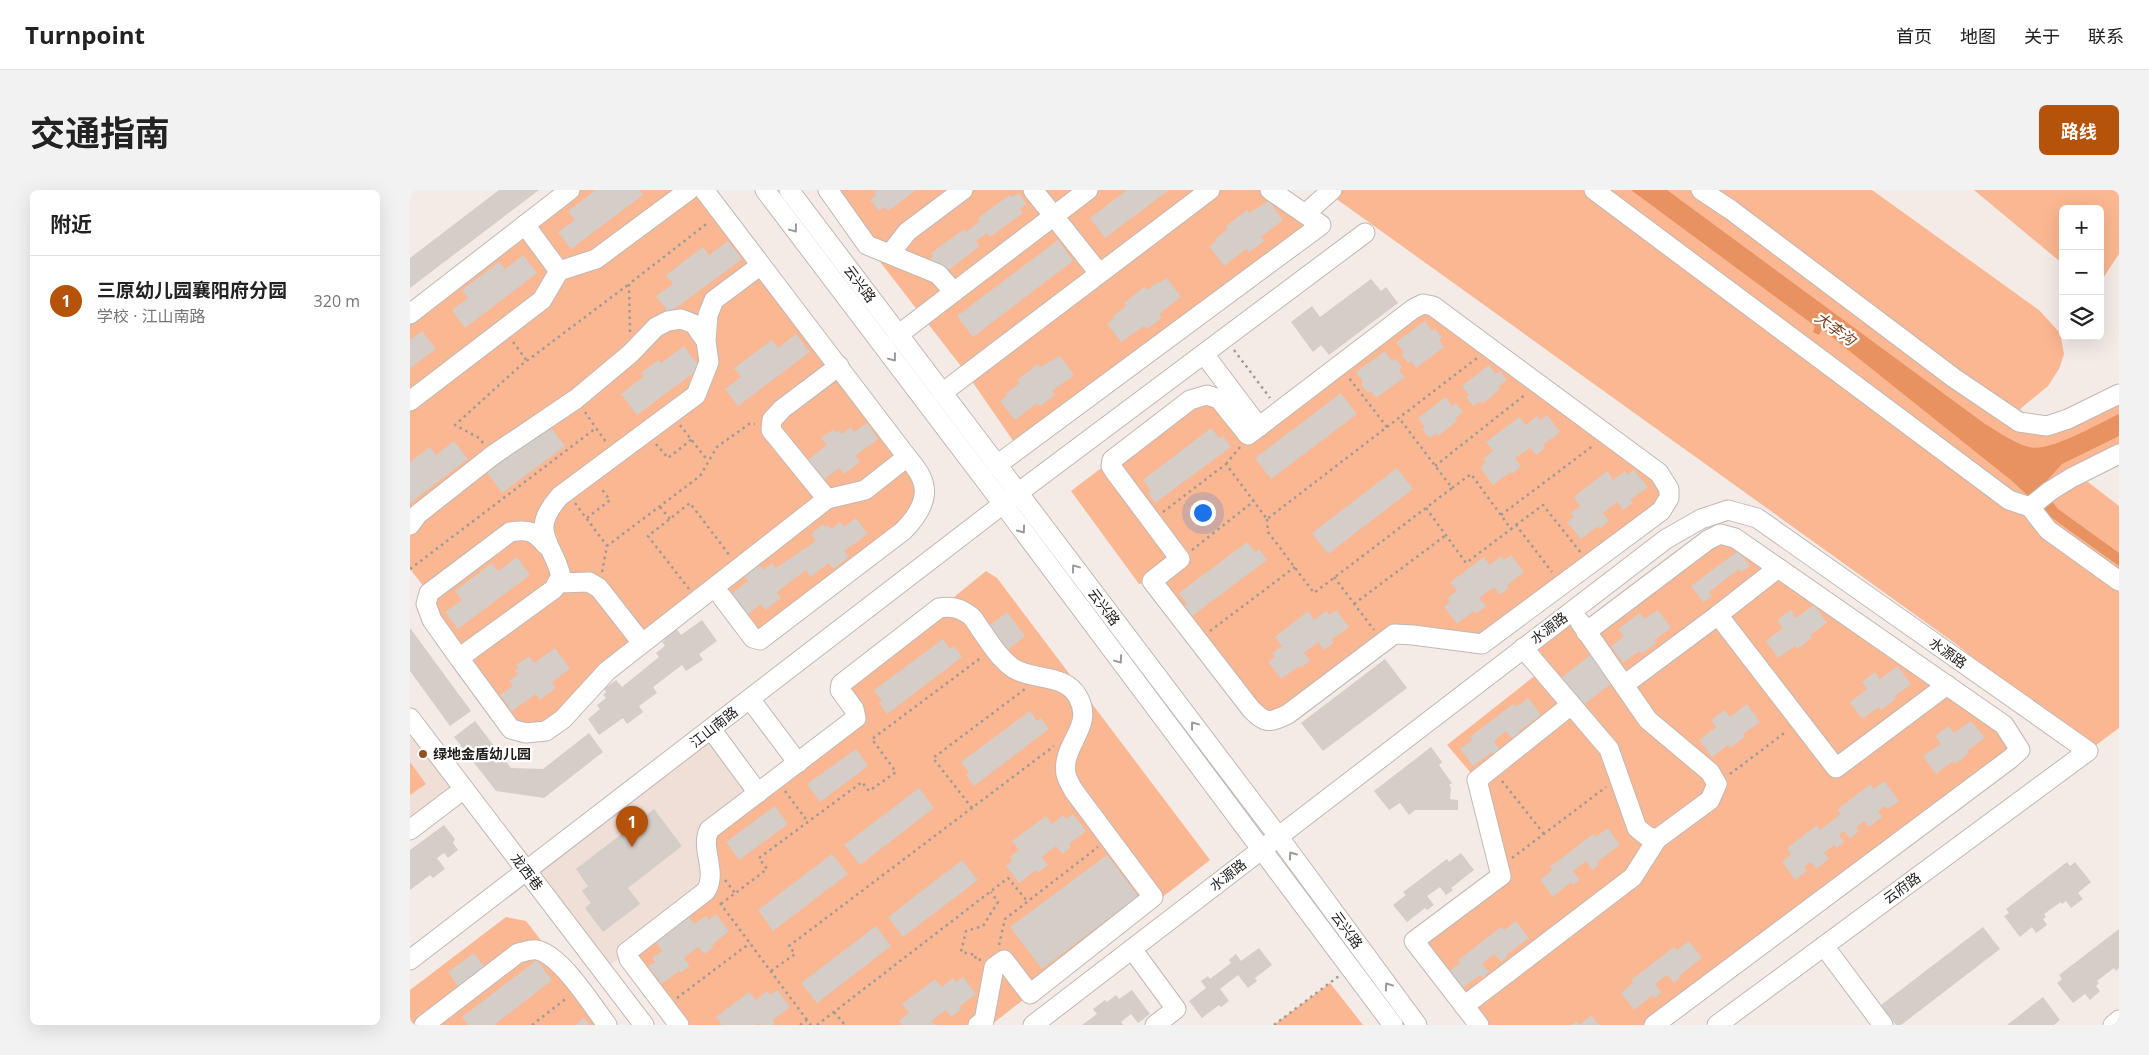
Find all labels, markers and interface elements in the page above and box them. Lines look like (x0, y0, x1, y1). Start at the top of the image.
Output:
text: Turnpoint (25, 18, 145, 51)
text: 首页 (1896, 24, 1932, 48)
text: 地图 (1960, 24, 1996, 48)
text: 关于 (2024, 24, 2060, 48)
text: 联系 (2088, 24, 2124, 48)
button: 路线 (2039, 105, 2119, 155)
text: 交通指南 (30, 109, 170, 156)
map controls (2059, 205, 2104, 340)
button: + (2059, 205, 2104, 250)
text: 附近 (50, 210, 92, 238)
one-way arrow (789, 223, 797, 232)
button: − (2059, 250, 2104, 295)
street label: 云兴路 (840, 261, 881, 306)
text: 三原幼儿园襄阳府分园 (97, 277, 287, 303)
text: 1 (61, 290, 71, 312)
text: 320 m (314, 290, 360, 312)
button: layers (2059, 295, 2104, 340)
text: 学校 · 江山南路 (97, 305, 206, 327)
water label: 大李沟 (1812, 307, 1861, 351)
one-way arrow (887, 352, 895, 361)
your location (1190, 500, 1216, 526)
one-way arrow (1016, 524, 1025, 534)
one-way arrow (1072, 565, 1080, 574)
street label: 云兴路 (1084, 584, 1125, 629)
street label: 水源路 (1526, 607, 1571, 648)
street label: 水源路 (1926, 633, 1971, 672)
one-way arrow (1113, 654, 1122, 664)
street label: 江山南路 (686, 702, 742, 751)
one-way arrow (1191, 721, 1200, 731)
place label: 绿地金盾幼儿园 (433, 744, 531, 763)
marker: 绿地金盾幼儿园 (417, 748, 429, 760)
pin: 1 (616, 806, 648, 847)
street label: 龙西巷 (507, 849, 548, 894)
one-way arrow (1289, 851, 1298, 861)
street label: 水源路 (1205, 854, 1250, 895)
street label: 云府路 (1879, 868, 1924, 908)
street label: 云兴路 (1327, 907, 1367, 952)
one-way arrow (1385, 982, 1394, 992)

